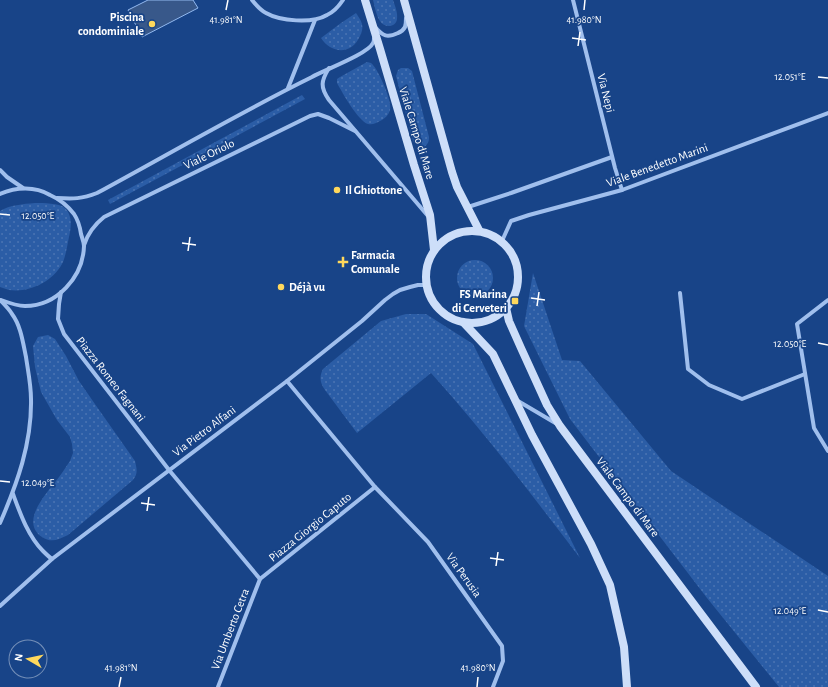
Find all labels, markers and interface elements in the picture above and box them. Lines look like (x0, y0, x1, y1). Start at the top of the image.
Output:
place label: Piscina condominiale (78, 11, 144, 37)
text: 41.981°N (209, 15, 243, 25)
text: 41.980°N (566, 15, 602, 25)
marker: Piscina condominiale (147, 19, 157, 29)
street label: Via Nepi (595, 72, 617, 114)
text: 12.051°E (775, 72, 806, 82)
street label: Viale Campo di Mare (397, 85, 437, 181)
street label: Viale Oriolo (182, 137, 236, 171)
street label: Viale Benedetto Marini (605, 141, 709, 189)
place label: Il Ghiottone (345, 184, 402, 196)
marker: Il Ghiottone (332, 185, 342, 195)
text: 12.050°E (22, 211, 55, 221)
place label: Farmacia Comunale (351, 249, 400, 275)
marker: Farmacia Comunale (338, 257, 348, 267)
place label: Déjà vu (289, 281, 326, 294)
marker: Déjà vu (276, 282, 286, 292)
place label: FS Marina di Cerveteri (452, 288, 507, 314)
marker: FS Marina di Cerveteri (510, 296, 520, 306)
street label: Piazza Romeo Fagnani (74, 334, 148, 424)
text: 12.050°E (774, 339, 807, 349)
street label: Via Pietro Alfani (170, 404, 238, 458)
street label: Viale Campo di Mare (594, 455, 662, 539)
text: 12.049°E (22, 478, 55, 488)
street label: Piazza Giorgio Caputo (267, 490, 354, 564)
street label: Via Perusia (444, 551, 484, 600)
street label: Via Umberto Cetra (209, 586, 251, 671)
text: 12.049°E (774, 606, 807, 616)
north arrow (8, 639, 48, 679)
text: N (13, 653, 25, 662)
text: 41.981°N (104, 663, 138, 673)
text: 41.980°N (460, 663, 496, 673)

